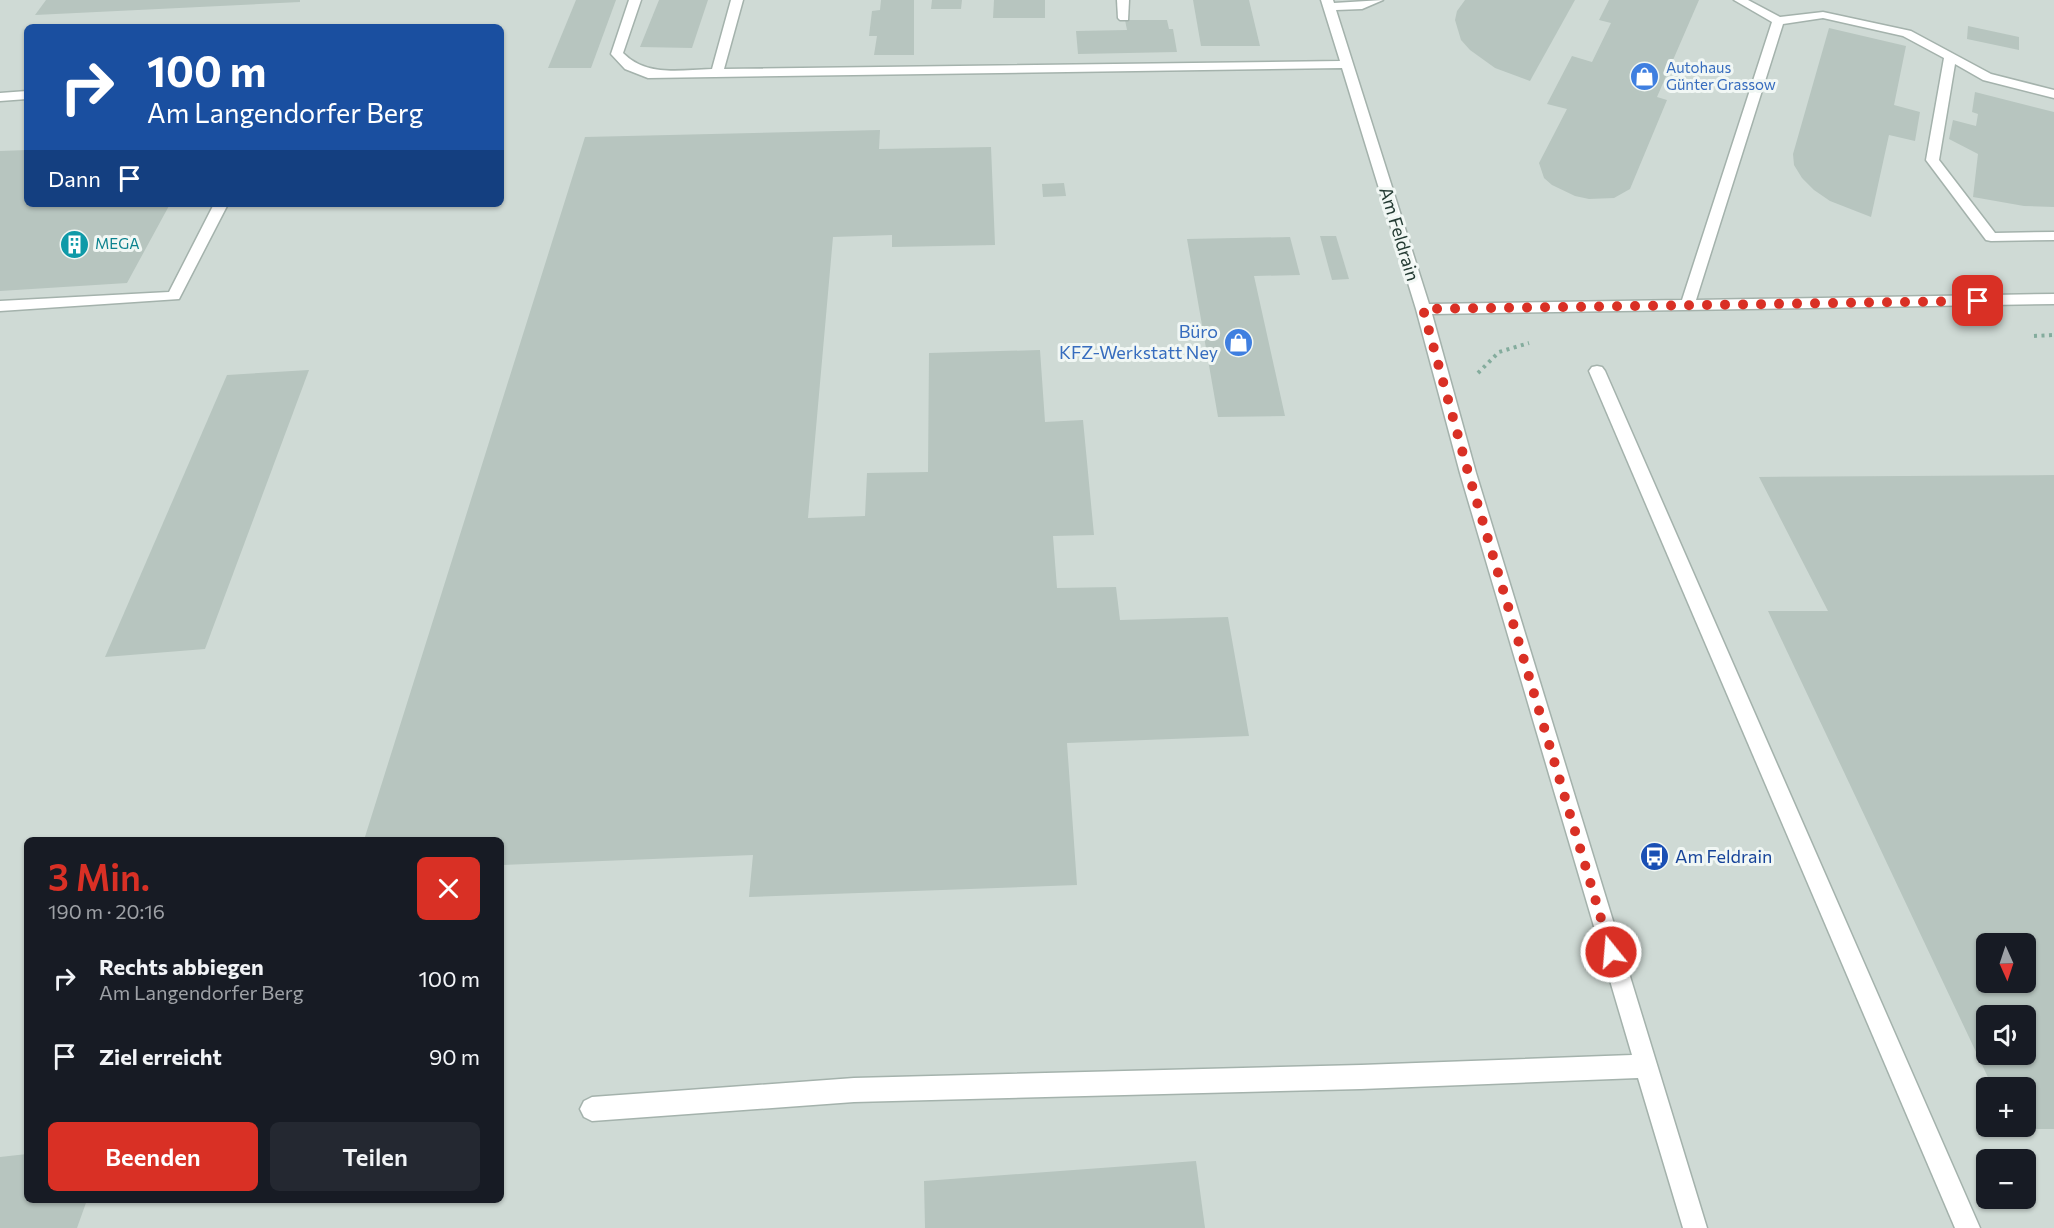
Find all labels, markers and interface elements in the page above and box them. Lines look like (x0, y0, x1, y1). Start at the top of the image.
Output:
text: 100 m (147, 44, 267, 96)
icon: right (48, 48, 126, 126)
place label: Autohaus Günter Grassow (1666, 58, 1776, 93)
shop icon: Autohaus Günter Grassow (1629, 61, 1661, 93)
text: Am Langendorfer Berg (147, 96, 423, 129)
icon: arrive (113, 162, 146, 195)
text: Dann (48, 165, 101, 192)
street label: Am Feldrain (1375, 184, 1425, 283)
building icon: MEGA (58, 228, 90, 260)
place label: MEGA (95, 234, 140, 252)
pin (1952, 275, 2003, 326)
icon: arrive (1961, 284, 1994, 317)
place label: Büro KFZ-Werkstatt Ney (1059, 320, 1218, 363)
shop icon: Büro KFZ-Werkstatt Ney (1223, 326, 1255, 358)
bus stop icon: Am Feldrain (1638, 841, 1670, 873)
place label: Am Feldrain (1675, 845, 1772, 867)
text: 3 Min. (48, 854, 150, 898)
button: close (417, 857, 480, 920)
text: 190 m · 20:16 (48, 899, 165, 923)
position arrow (1579, 920, 1643, 984)
north arrow (1976, 933, 2036, 993)
map controls (1976, 933, 2036, 1209)
text: Rechts abbiegen (99, 953, 264, 980)
icon: right (48, 962, 81, 995)
text: 100 m (418, 965, 480, 992)
text: Am Langendorfer Berg (99, 980, 304, 1004)
button: sound (1976, 1005, 2036, 1065)
icon: arrive (48, 1040, 81, 1073)
text: Ziel erreicht (99, 1043, 222, 1070)
text: 90 m (429, 1043, 480, 1070)
button: + (1976, 1077, 2036, 1137)
button: Beenden (48, 1122, 258, 1191)
button: Teilen (270, 1122, 480, 1191)
button: − (1976, 1149, 2036, 1209)

